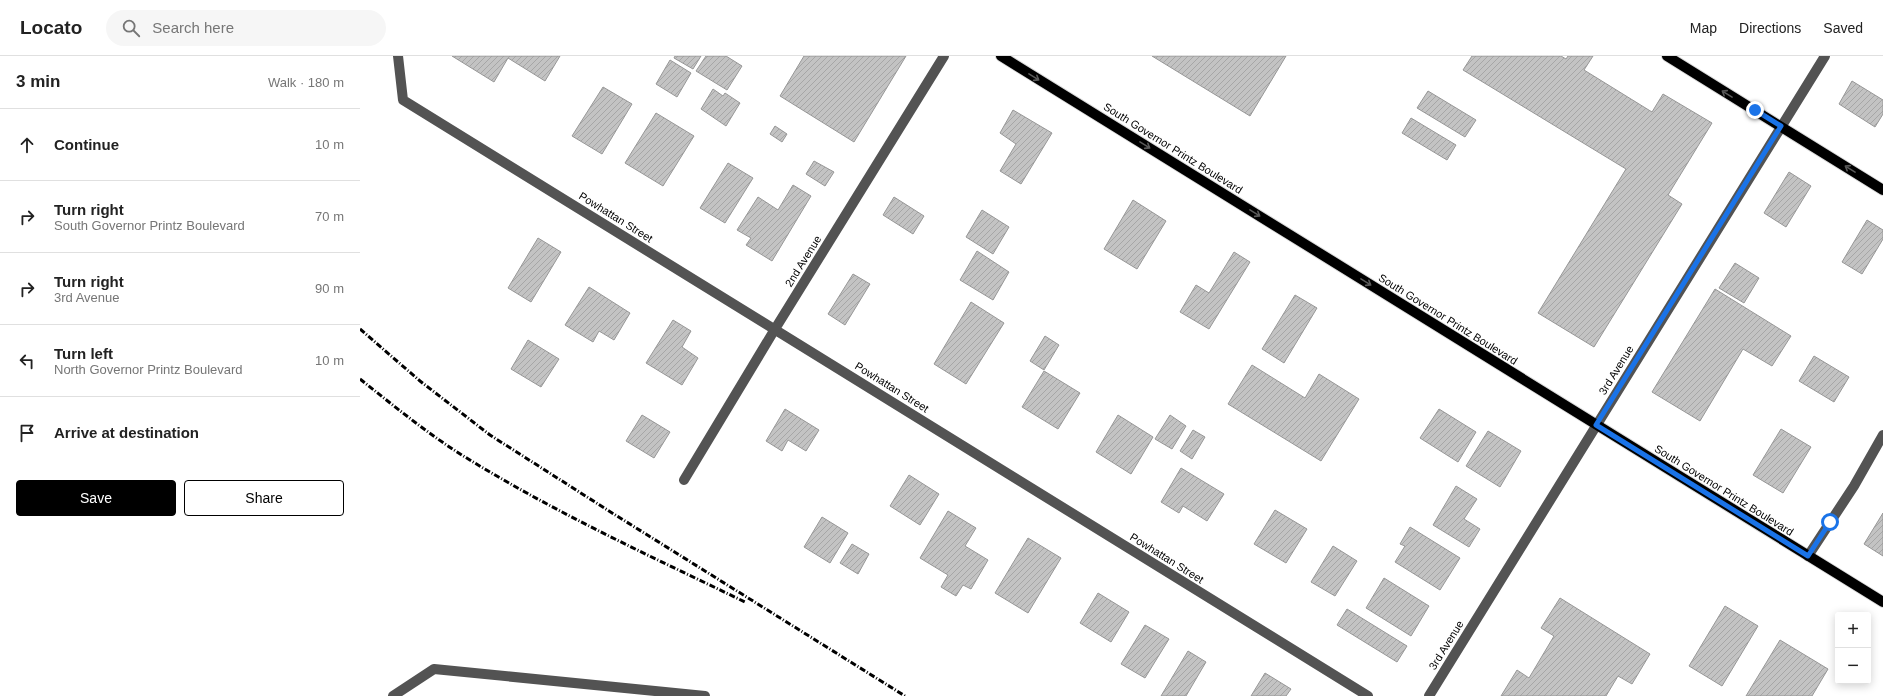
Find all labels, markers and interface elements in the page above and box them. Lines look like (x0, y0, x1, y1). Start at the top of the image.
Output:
search box (106, 10, 386, 46)
text: Locato (20, 17, 82, 38)
icon: search (120, 17, 142, 39)
text: Search here (152, 19, 234, 36)
text: Map (1690, 20, 1717, 36)
text: Directions (1739, 20, 1801, 36)
text: Saved (1823, 20, 1863, 36)
text: 3 min (16, 72, 60, 91)
one-way arrow (1028, 73, 1040, 81)
text: Walk · 180 m (268, 75, 344, 90)
one-way arrow (1722, 89, 1733, 98)
street label: South Governor Printz Boulevard (1101, 100, 1245, 196)
route end (1746, 101, 1764, 119)
icon: ahead (16, 134, 38, 156)
text: Continue (54, 136, 119, 153)
text: 10 m (315, 137, 344, 152)
one-way arrow (1139, 141, 1150, 149)
one-way arrow (1844, 165, 1856, 173)
street label: Powhattan Street (577, 190, 655, 244)
text: Turn right (54, 201, 124, 218)
icon: right (16, 206, 38, 228)
text: 70 m (315, 209, 344, 224)
one-way arrow (1249, 210, 1261, 218)
text: South Governor Printz Boulevard (54, 218, 245, 233)
street label: 2nd Avenue (783, 233, 823, 289)
street label: South Governor Printz Boulevard (1376, 271, 1520, 367)
text: Turn right (54, 273, 124, 290)
icon: right (16, 278, 38, 300)
one-way arrow (1360, 278, 1371, 286)
text: 90 m (315, 281, 344, 296)
text: 3rd Avenue (54, 290, 120, 305)
street label: 3rd Avenue (1596, 343, 1636, 397)
text: Turn left (54, 345, 113, 362)
icon: left (16, 350, 38, 372)
text: 10 m (315, 353, 344, 368)
street label: Powhattan Street (853, 360, 931, 414)
text: North Governor Printz Boulevard (54, 362, 243, 377)
icon: arrive (16, 422, 38, 444)
text: Arrive at destination (54, 424, 199, 441)
street label: South Governor Printz Boulevard (1652, 442, 1796, 538)
button: Save (16, 480, 176, 516)
button: Share (184, 480, 344, 516)
route start (1821, 513, 1839, 531)
street label: Powhattan Street (1128, 531, 1206, 585)
map controls (1835, 612, 1871, 684)
button: + (1835, 612, 1871, 648)
street label: 3rd Avenue (1426, 618, 1466, 672)
button: − (1835, 648, 1871, 684)

